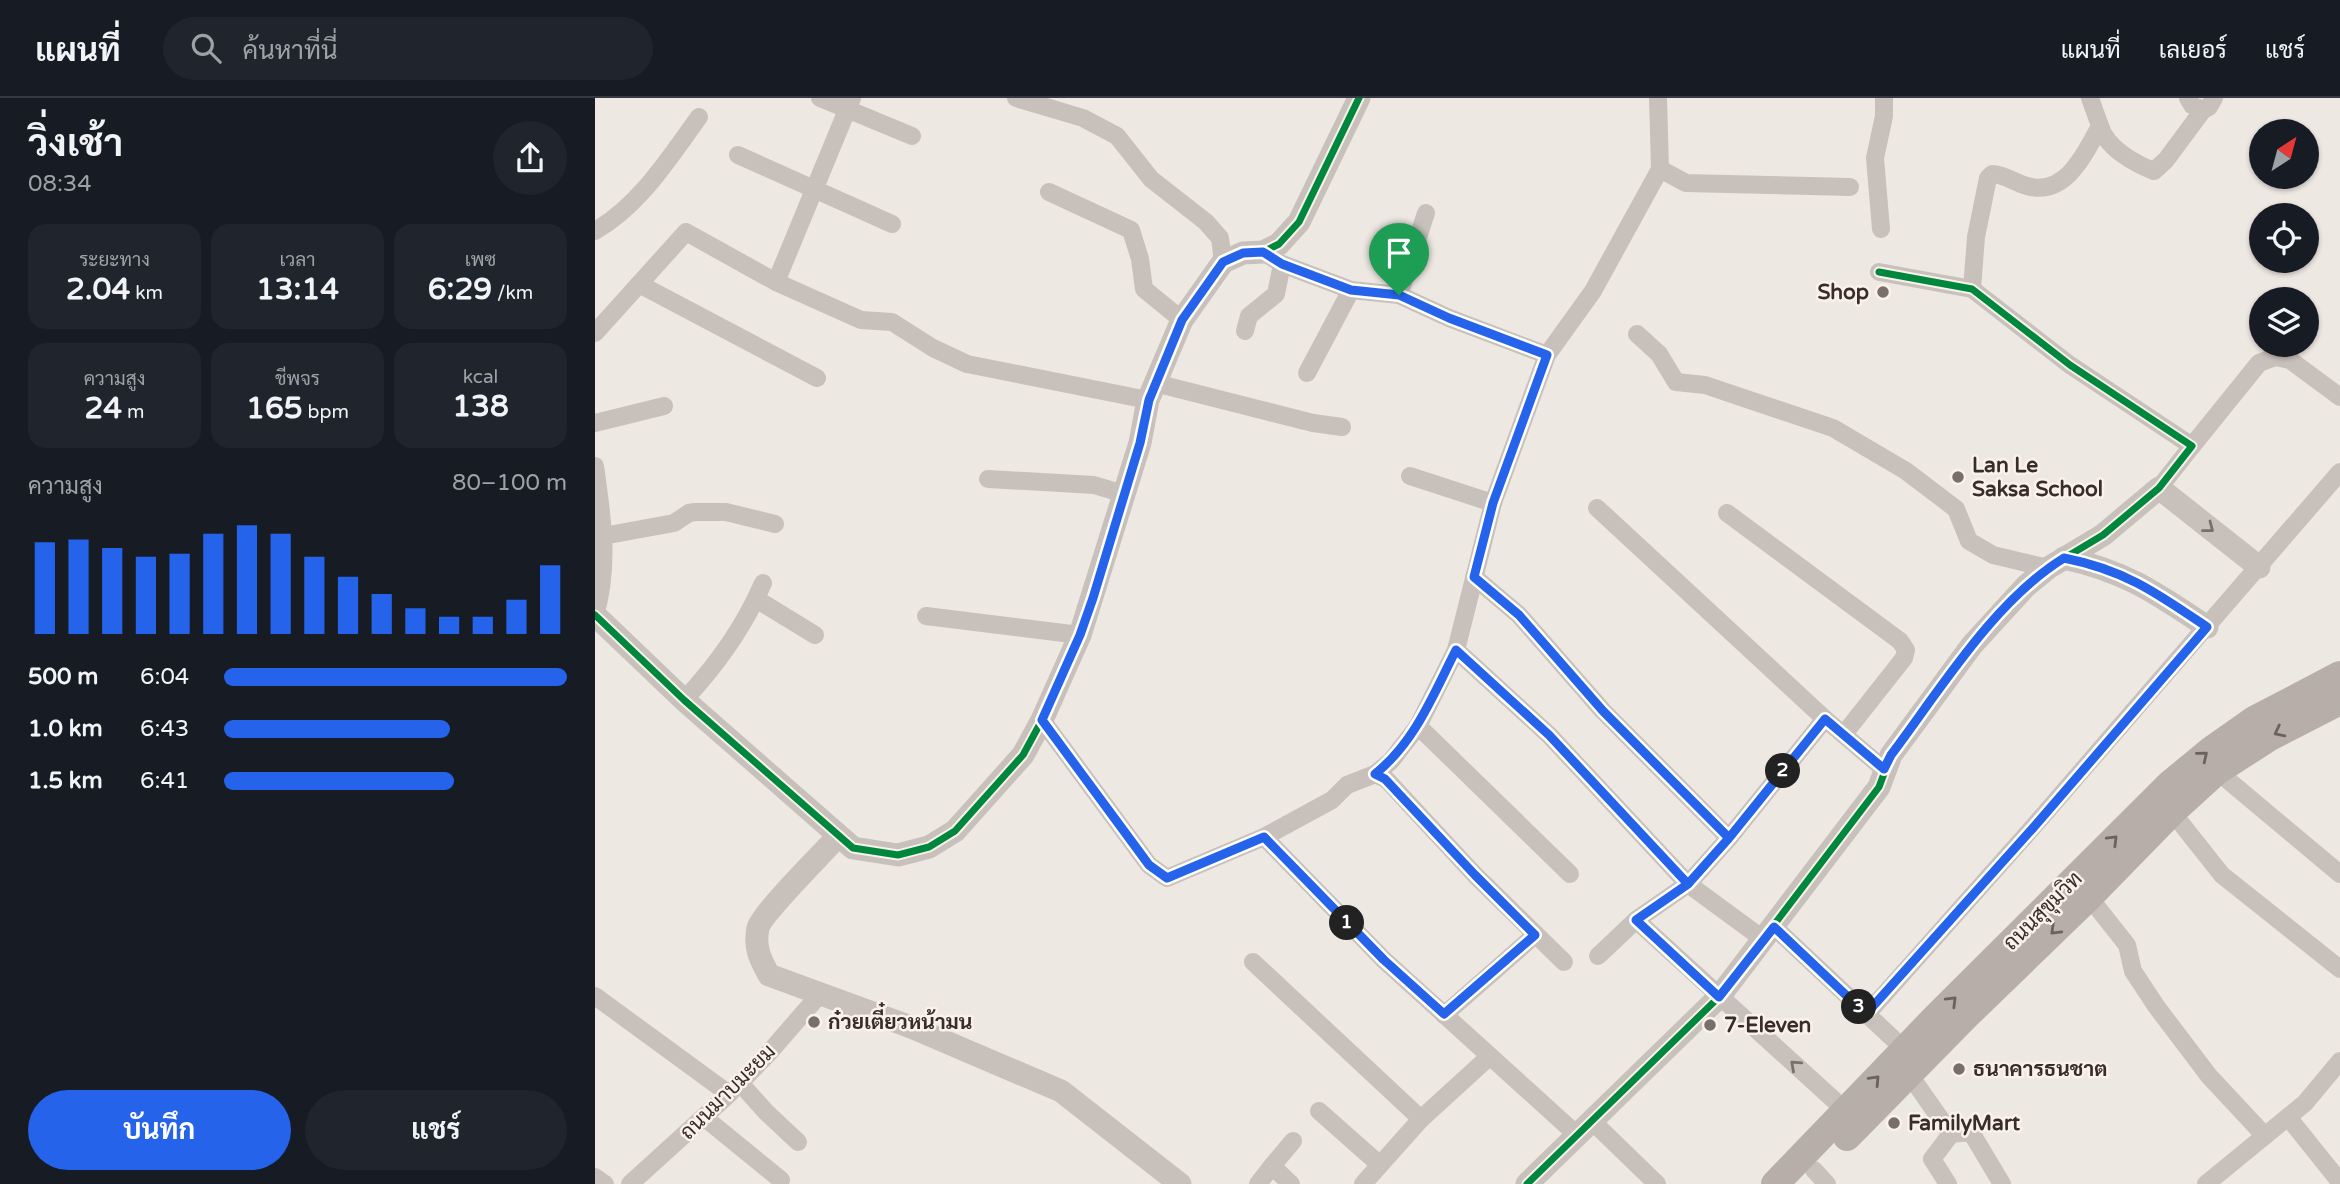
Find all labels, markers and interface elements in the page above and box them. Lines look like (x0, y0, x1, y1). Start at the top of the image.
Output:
search box (163, 17, 653, 80)
icon: search (187, 29, 225, 67)
text: แผนที่ (35, 31, 121, 70)
text: ค้นหาที่นี่ (243, 35, 338, 66)
text: แผนที่ (2061, 36, 2121, 65)
text: เลเยอร์ (2159, 36, 2227, 65)
text: แชร์ (2265, 36, 2305, 65)
north arrow (2249, 119, 2319, 189)
map controls (2249, 119, 2319, 357)
text: วิ่งเช้า (28, 121, 123, 167)
button: share (493, 121, 567, 195)
text: 08:34 (28, 170, 92, 198)
button: locate (2249, 203, 2319, 273)
pin (1369, 223, 1429, 295)
icon: arrive (1380, 234, 1418, 272)
text: ระยะทาง (79, 249, 150, 271)
text: เวลา (280, 249, 315, 271)
text: เพซ (465, 249, 496, 271)
text: 2.04 (66, 271, 130, 308)
text: 13:14 (256, 271, 339, 308)
text: 6:29 (428, 271, 492, 308)
place label: Shop (1817, 280, 1869, 305)
text: km (130, 282, 163, 304)
text: /km (492, 282, 533, 304)
marker: Shop (1875, 284, 1891, 300)
button: layers (2249, 287, 2319, 357)
text: kcal (463, 366, 498, 388)
text: ความสูง (84, 368, 145, 390)
text: ชีพจร (275, 368, 320, 390)
text: 138 (452, 388, 509, 425)
text: 24 (84, 390, 122, 427)
text: 165 (246, 390, 303, 427)
text: m (122, 401, 145, 423)
text: bpm (303, 401, 349, 423)
place label: Lan Le Saksa School (1972, 453, 2103, 502)
text: 80–100 m (452, 469, 567, 497)
marker: Lan Le Saksa School (1950, 469, 1966, 485)
text: ความสูง (28, 473, 103, 501)
one-way arrow (2201, 519, 2213, 532)
text: 500 m (28, 663, 98, 691)
text: 6:04 (140, 663, 189, 691)
text: 1.0 km (28, 715, 103, 743)
text: 6:43 (140, 715, 189, 743)
one-way arrow (2274, 724, 2286, 738)
one-way arrow (2196, 752, 2208, 765)
pin: 2 (1765, 754, 1801, 788)
text: 2 (1777, 759, 1788, 781)
text: 1.5 km (28, 767, 103, 795)
text: 6:41 (140, 767, 189, 795)
one-way arrow (2105, 835, 2118, 848)
street label: ถนนสุขุมวิท (1998, 866, 2088, 956)
pin: 1 (1329, 906, 1365, 940)
text: 1 (1341, 911, 1352, 933)
one-way arrow (2050, 922, 2063, 935)
pin: 3 (1841, 990, 1877, 1024)
text: 3 (1853, 995, 1864, 1017)
one-way arrow (1944, 996, 1957, 1009)
place label: ก๋วยเตี๋ยวหน้ามน (828, 1002, 972, 1035)
place label: 7-Eleven (1724, 1013, 1811, 1038)
marker: ก๋วยเตี๋ยวหน้ามน (806, 1014, 822, 1030)
marker: 7-Eleven (1702, 1017, 1718, 1033)
street label: ถนนมาบมะยม (675, 1039, 781, 1145)
place label: ธนาคารธนชาต (1973, 1057, 2107, 1082)
one-way arrow (1790, 1061, 1803, 1074)
marker: ธนาคารธนชาต (1951, 1061, 1967, 1077)
one-way arrow (1867, 1075, 1879, 1088)
button: บันทึก (28, 1090, 291, 1170)
button: แชร์ (305, 1090, 567, 1170)
place label: FamilyMart (1908, 1111, 2020, 1136)
marker: FamilyMart (1886, 1115, 1902, 1131)

